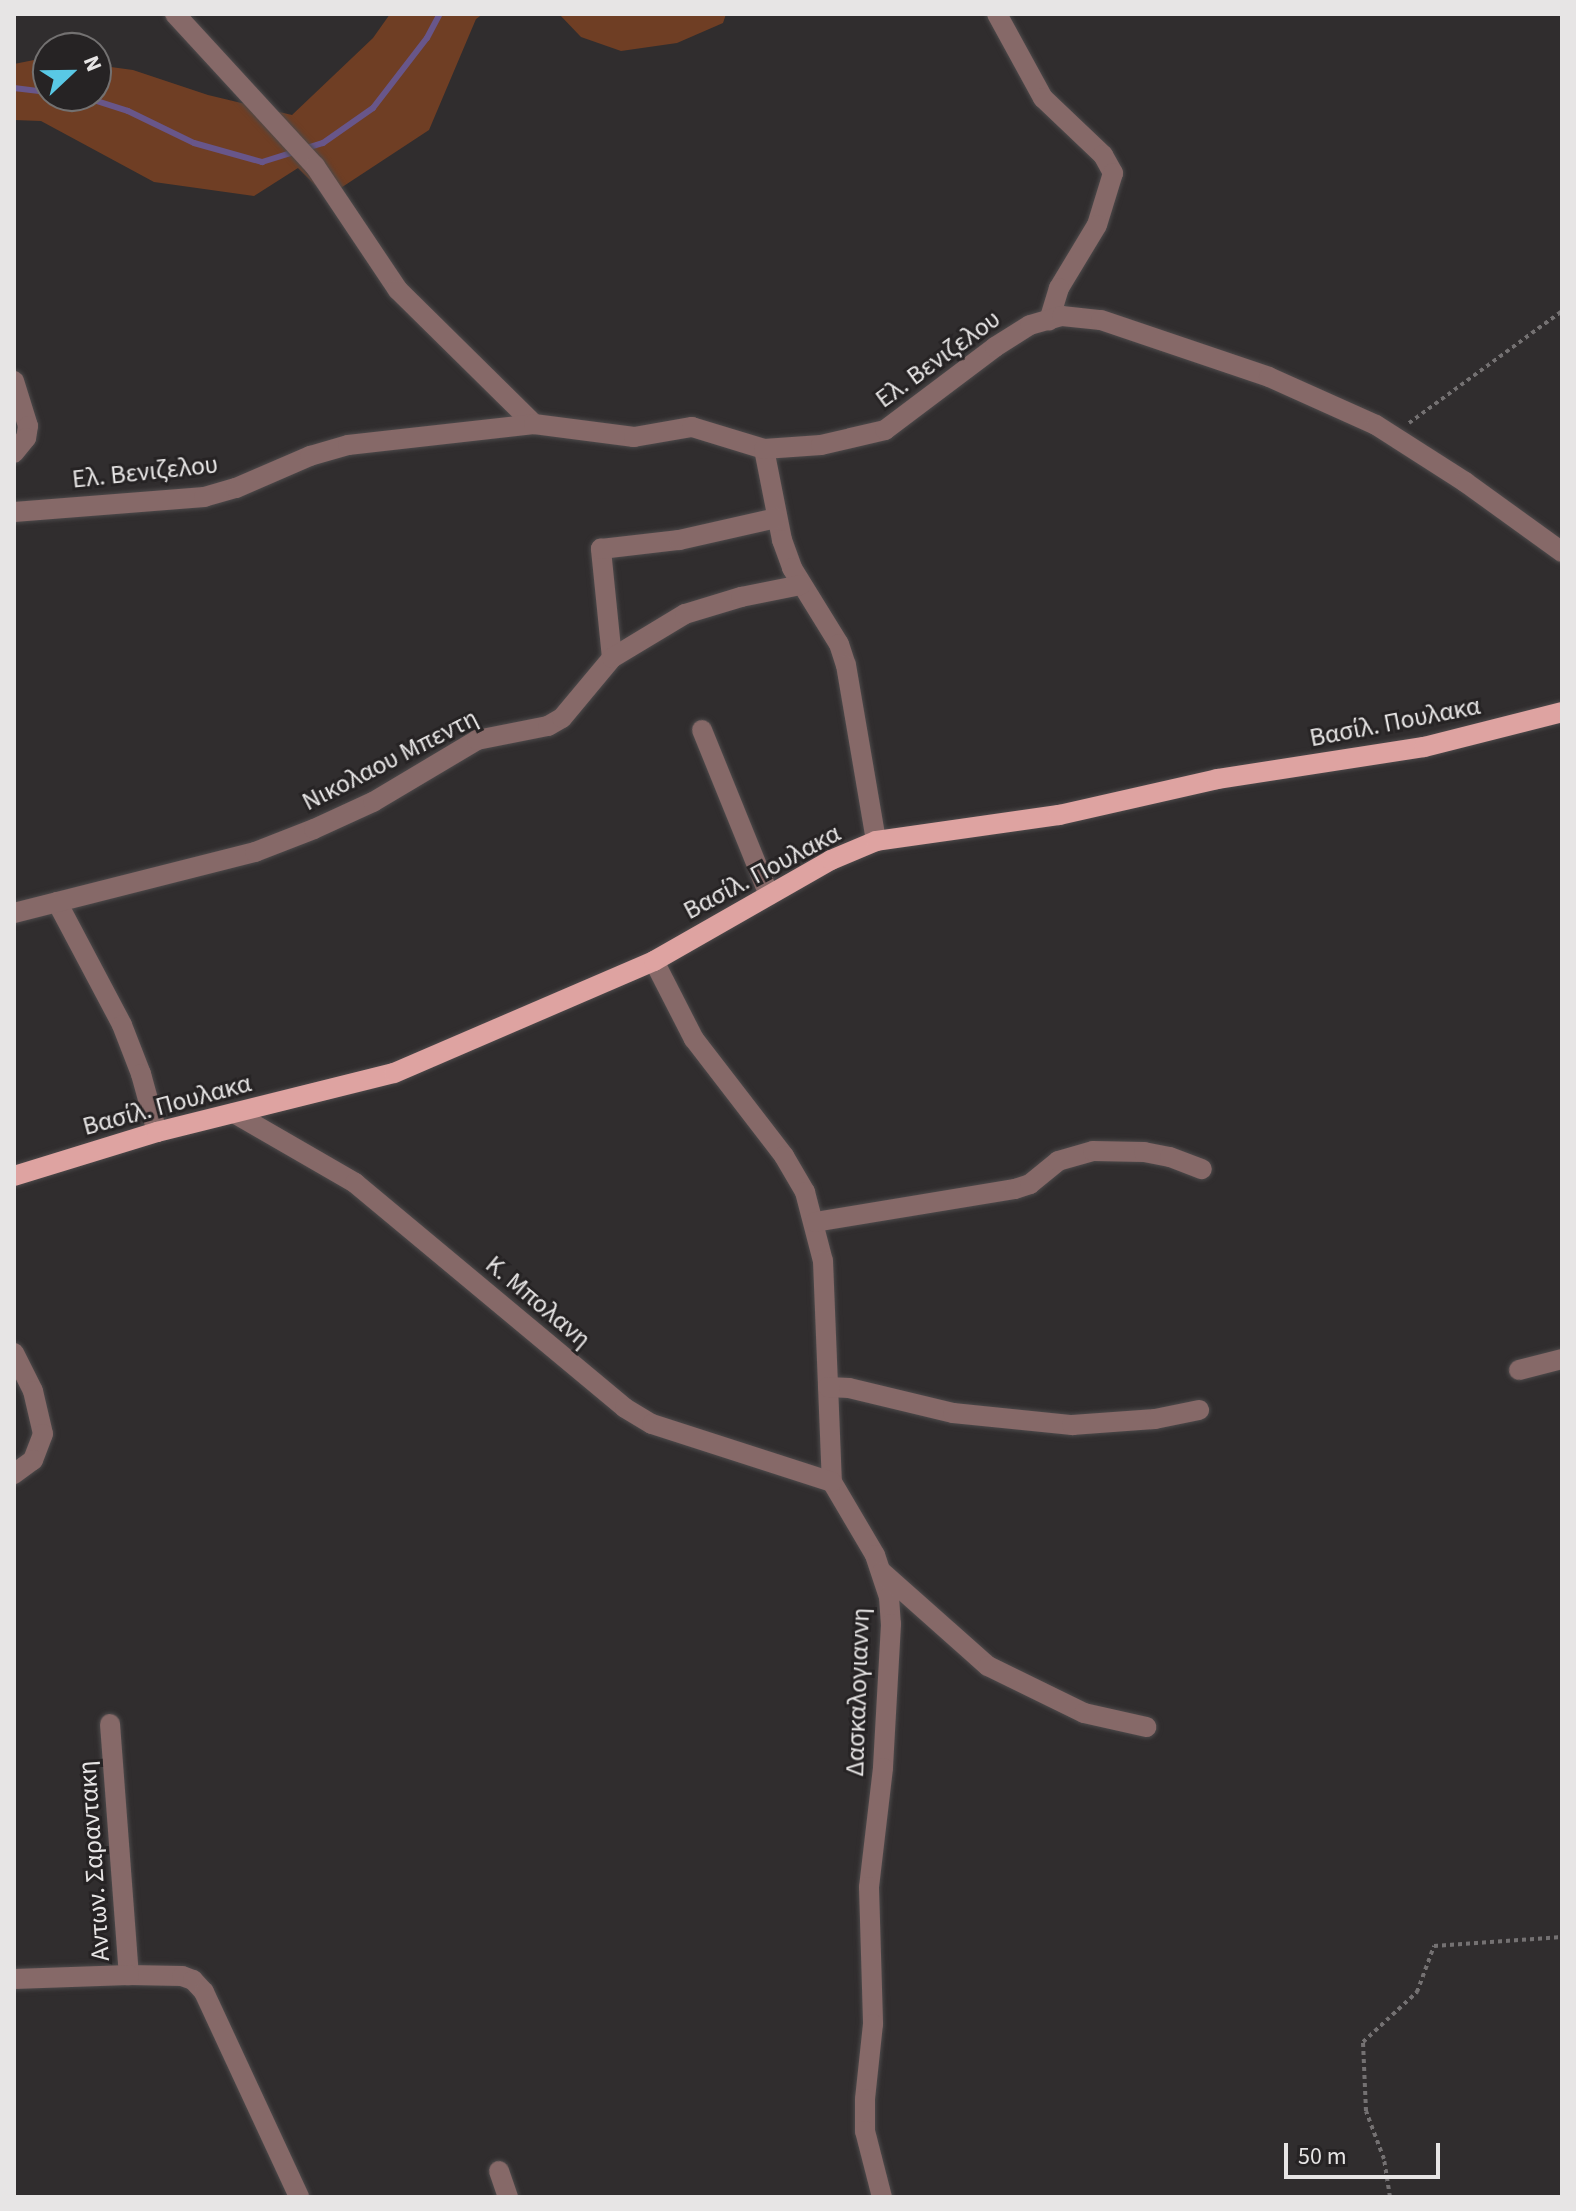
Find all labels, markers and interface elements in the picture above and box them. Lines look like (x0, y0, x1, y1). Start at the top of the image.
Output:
north arrow (32, 32, 112, 112)
text: N (75, 51, 110, 77)
street label: Ελ. Βενιζελου (870, 303, 1006, 415)
street label: Ελ. Βενιζελου (70, 449, 220, 495)
street label: Βασίλ. Πουλακα (1307, 690, 1483, 754)
street label: Νικολαου Μπεντη (297, 702, 483, 818)
street label: Βασίλ. Πουλακα (678, 818, 846, 926)
street label: Βασίλ. Πουλακα (79, 1068, 255, 1142)
street label: Κ. Μπολανη (479, 1249, 597, 1355)
street label: Δασκαλογιαννη (839, 1607, 877, 1777)
street label: Αντων. Σαραντακη (71, 1760, 117, 1962)
scale bar (1288, 2127, 1444, 2177)
text: 50 m (1298, 2139, 1347, 2174)

